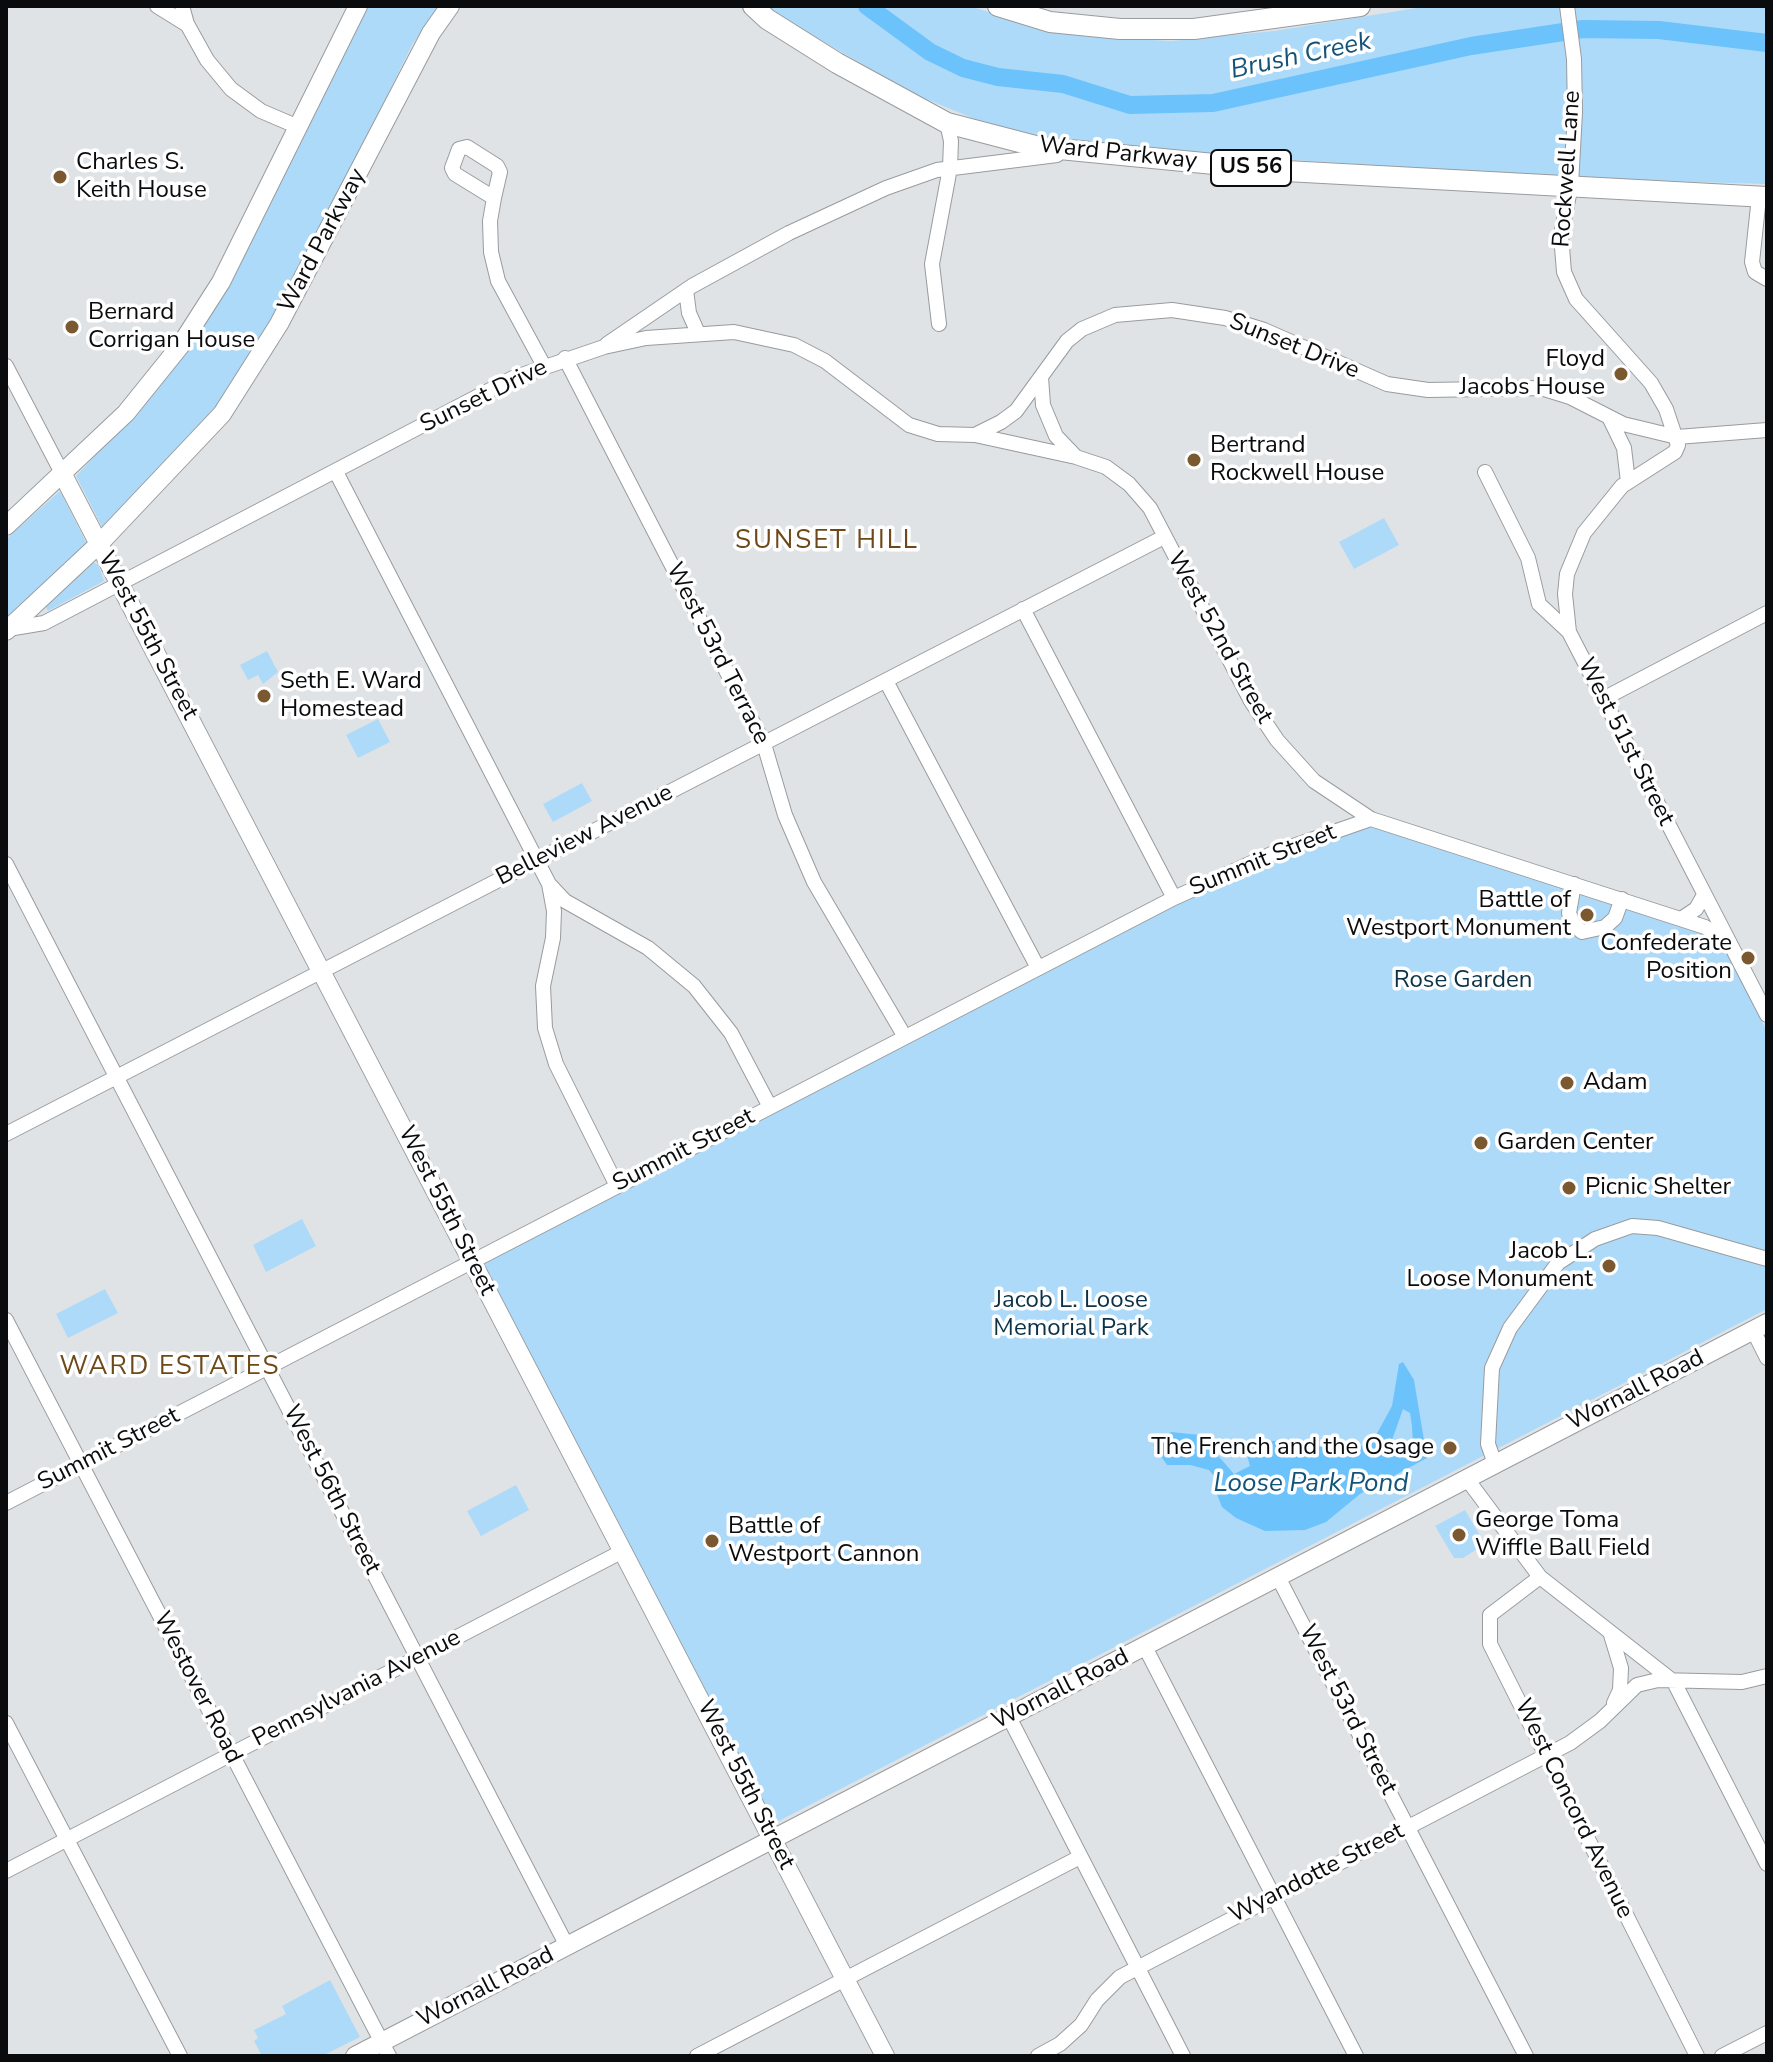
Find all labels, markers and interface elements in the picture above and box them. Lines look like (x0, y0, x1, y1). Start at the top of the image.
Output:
water label: Brush Creek (1228, 27, 1374, 87)
street label: Rockwell Lane (1548, 90, 1588, 248)
street label: Ward Parkway (1038, 131, 1198, 177)
place label: Charles S. Keith House (76, 149, 207, 205)
road number: US 56 (1211, 150, 1291, 186)
street label: Ward Parkway (273, 164, 373, 318)
marker: Charles S. Keith House (51, 168, 69, 186)
place label: Bernard Corrigan House (88, 299, 255, 355)
street label: Sunset Drive (1225, 308, 1363, 386)
marker: Bernard Corrigan House (63, 318, 81, 336)
place label: Floyd Jacobs House (1459, 346, 1605, 402)
street label: Sunset Drive (416, 354, 552, 440)
marker: Floyd Jacobs House (1612, 365, 1630, 383)
place label: Bertrand Rockwell House (1210, 432, 1384, 488)
marker: Bertrand Rockwell House (1185, 451, 1203, 469)
district label: SUNSET HILL (735, 526, 919, 558)
street label: West 55th Street (91, 547, 203, 725)
street label: West 52nd Street (1160, 547, 1278, 729)
street label: West 53rd Terrace (659, 558, 775, 750)
street label: West 51st Street (1570, 653, 1680, 831)
place label: Seth E. Ward Homestead (280, 668, 422, 724)
marker: Seth E. Ward Homestead (255, 687, 273, 705)
street label: Belleview Avenue (492, 779, 678, 893)
street label: Summit Street (1186, 819, 1340, 903)
place label: Battle of Westport Monument (1346, 887, 1571, 943)
marker: Battle of Westport Monument (1578, 906, 1596, 924)
place label: Confederate Position (1600, 930, 1732, 986)
marker: Confederate Position (1739, 949, 1757, 967)
park label: Rose Garden (1394, 967, 1532, 995)
place label: Adam (1583, 1069, 1648, 1097)
marker: Adam (1558, 1074, 1576, 1092)
street label: Summit Street (608, 1103, 760, 1199)
street label: West 55th Street (391, 1121, 501, 1301)
place label: Garden Center (1497, 1129, 1653, 1157)
marker: Garden Center (1472, 1134, 1490, 1152)
place label: Picnic Shelter (1585, 1174, 1731, 1202)
marker: Picnic Shelter (1560, 1179, 1578, 1197)
place label: Jacob L. Loose Monument (1407, 1238, 1593, 1294)
marker: Jacob L. Loose Monument (1600, 1257, 1618, 1275)
park label: Jacob L. Loose Memorial Park (993, 1287, 1149, 1343)
street label: Wornall Road (1563, 1344, 1709, 1438)
district label: WARD ESTATES (59, 1352, 281, 1384)
street label: West 56th Street (276, 1400, 386, 1580)
street label: Summit Street (33, 1402, 185, 1498)
place label: The French and the Osage (1151, 1434, 1434, 1462)
marker: The French and the Osage (1441, 1439, 1459, 1457)
water label: Loose Park Pond (1214, 1469, 1408, 1501)
place label: George Toma Wiffle Ball Field (1475, 1507, 1650, 1563)
place label: Battle of Westport Cannon (728, 1513, 919, 1569)
marker: George Toma Wiffle Ball Field (1450, 1526, 1468, 1544)
marker: Battle of Westport Cannon (703, 1532, 721, 1550)
street label: Westover Road (146, 1607, 248, 1769)
street label: West 53rd Street (1292, 1620, 1402, 1800)
street label: Pennsylvania Avenue (248, 1624, 466, 1754)
street label: Wornall Road (988, 1643, 1134, 1737)
street label: West 55th Street (690, 1695, 800, 1875)
street label: West Concord Avenue (1507, 1695, 1639, 1923)
street label: Wyandotte Street (1225, 1818, 1409, 1930)
street label: Wornall Road (413, 1941, 559, 2035)

